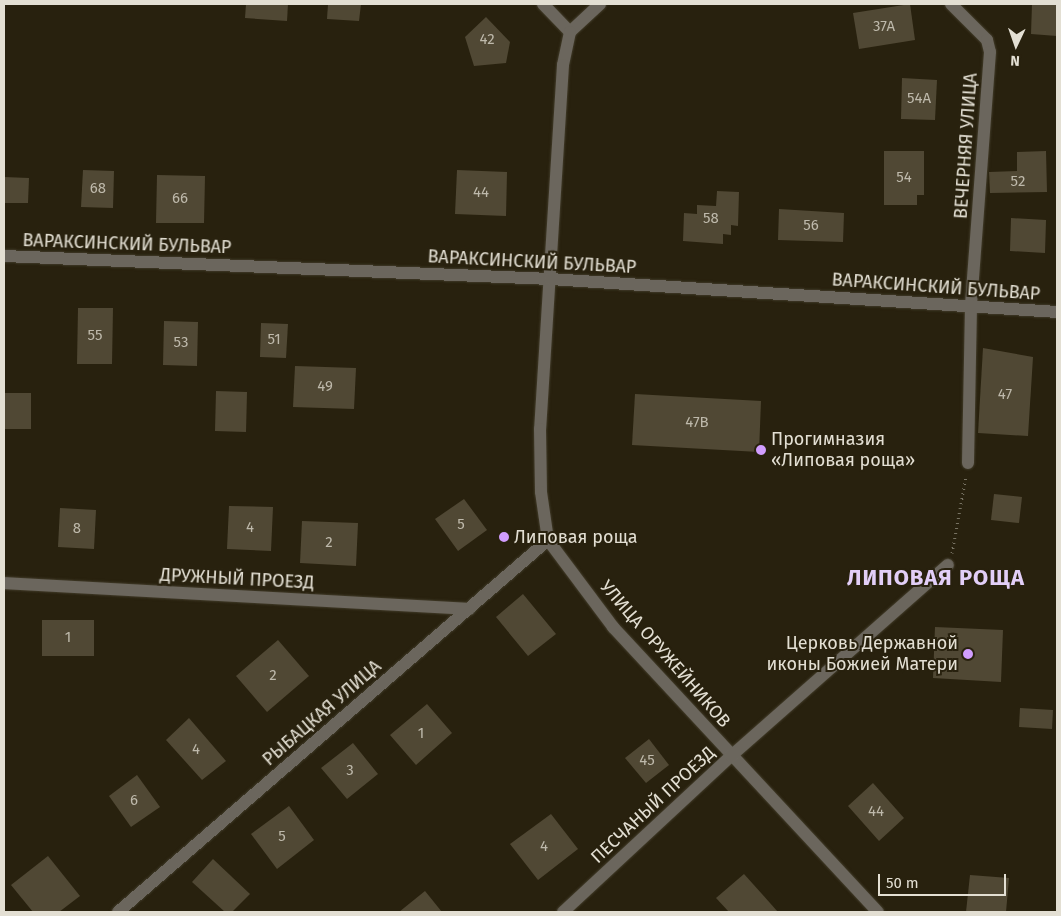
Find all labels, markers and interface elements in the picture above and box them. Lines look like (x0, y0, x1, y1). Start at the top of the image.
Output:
house number: 37А (873, 18, 895, 36)
north arrow (991, 20, 1041, 70)
house number: 42 (479, 31, 495, 49)
text: N (1010, 52, 1020, 69)
street label: ВЕЧЕРНЯЯ УЛИЦА (950, 72, 982, 220)
house number: 54А (907, 90, 931, 108)
house number: 54 (896, 169, 912, 187)
house number: 52 (1011, 173, 1025, 191)
house number: 68 (90, 180, 106, 198)
house number: 44 (473, 184, 489, 202)
house number: 66 (172, 190, 188, 208)
house number: 58 (703, 210, 719, 228)
house number: 56 (803, 217, 819, 235)
street label: ВАРАКСИНСКИЙ БУЛЬВАР (22, 230, 232, 258)
street label: ВАРАКСИНСКИЙ БУЛЬВАР (427, 246, 637, 278)
street label: ВАРАКСИНСКИЙ БУЛЬВАР (831, 269, 1041, 305)
house number: 55 (88, 327, 102, 345)
house number: 51 (267, 331, 281, 349)
house number: 53 (174, 334, 188, 352)
house number: 49 (317, 378, 333, 396)
house number: 47 (998, 386, 1012, 404)
house number: 47В (685, 414, 709, 432)
place label: Прогимназия «Липовая роща» (771, 429, 915, 472)
marker: Прогимназия «Липовая роща» (755, 444, 767, 456)
house number: 5 (457, 516, 465, 534)
house number: 4 (246, 519, 254, 537)
house number: 8 (73, 520, 81, 538)
place label: Липовая роща (514, 526, 638, 548)
marker: Липовая роща (498, 531, 510, 543)
house number: 2 (325, 534, 333, 552)
street label: ДРУЖНЫЙ ПРОЕЗД (159, 564, 315, 594)
district label: ЛИПОВАЯ РОЩА (846, 565, 1026, 591)
street label: УЛИЦА ОРУЖЕЙНИКОВ (595, 576, 735, 732)
house number: 1 (65, 629, 71, 647)
place label: Церковь Державной иконы Божией Матери (767, 633, 958, 676)
marker: Церковь Державной иконы Божией Матери (962, 648, 974, 660)
street label: РЫБАЦКАЯ УЛИЦА (258, 656, 386, 770)
house number: 2 (269, 667, 277, 685)
house number: 1 (418, 725, 424, 743)
house number: 4 (192, 741, 200, 759)
street label: ПЕСЧАНЫЙ ПРОЕЗД (587, 742, 719, 868)
house number: 45 (639, 752, 655, 770)
house number: 3 (346, 762, 354, 780)
house number: 6 (130, 792, 138, 810)
house number: 44 (868, 803, 884, 821)
house number: 5 (278, 828, 286, 846)
house number: 4 (540, 838, 548, 856)
scale bar (881, 864, 1008, 896)
text: 50 m (886, 874, 919, 892)

